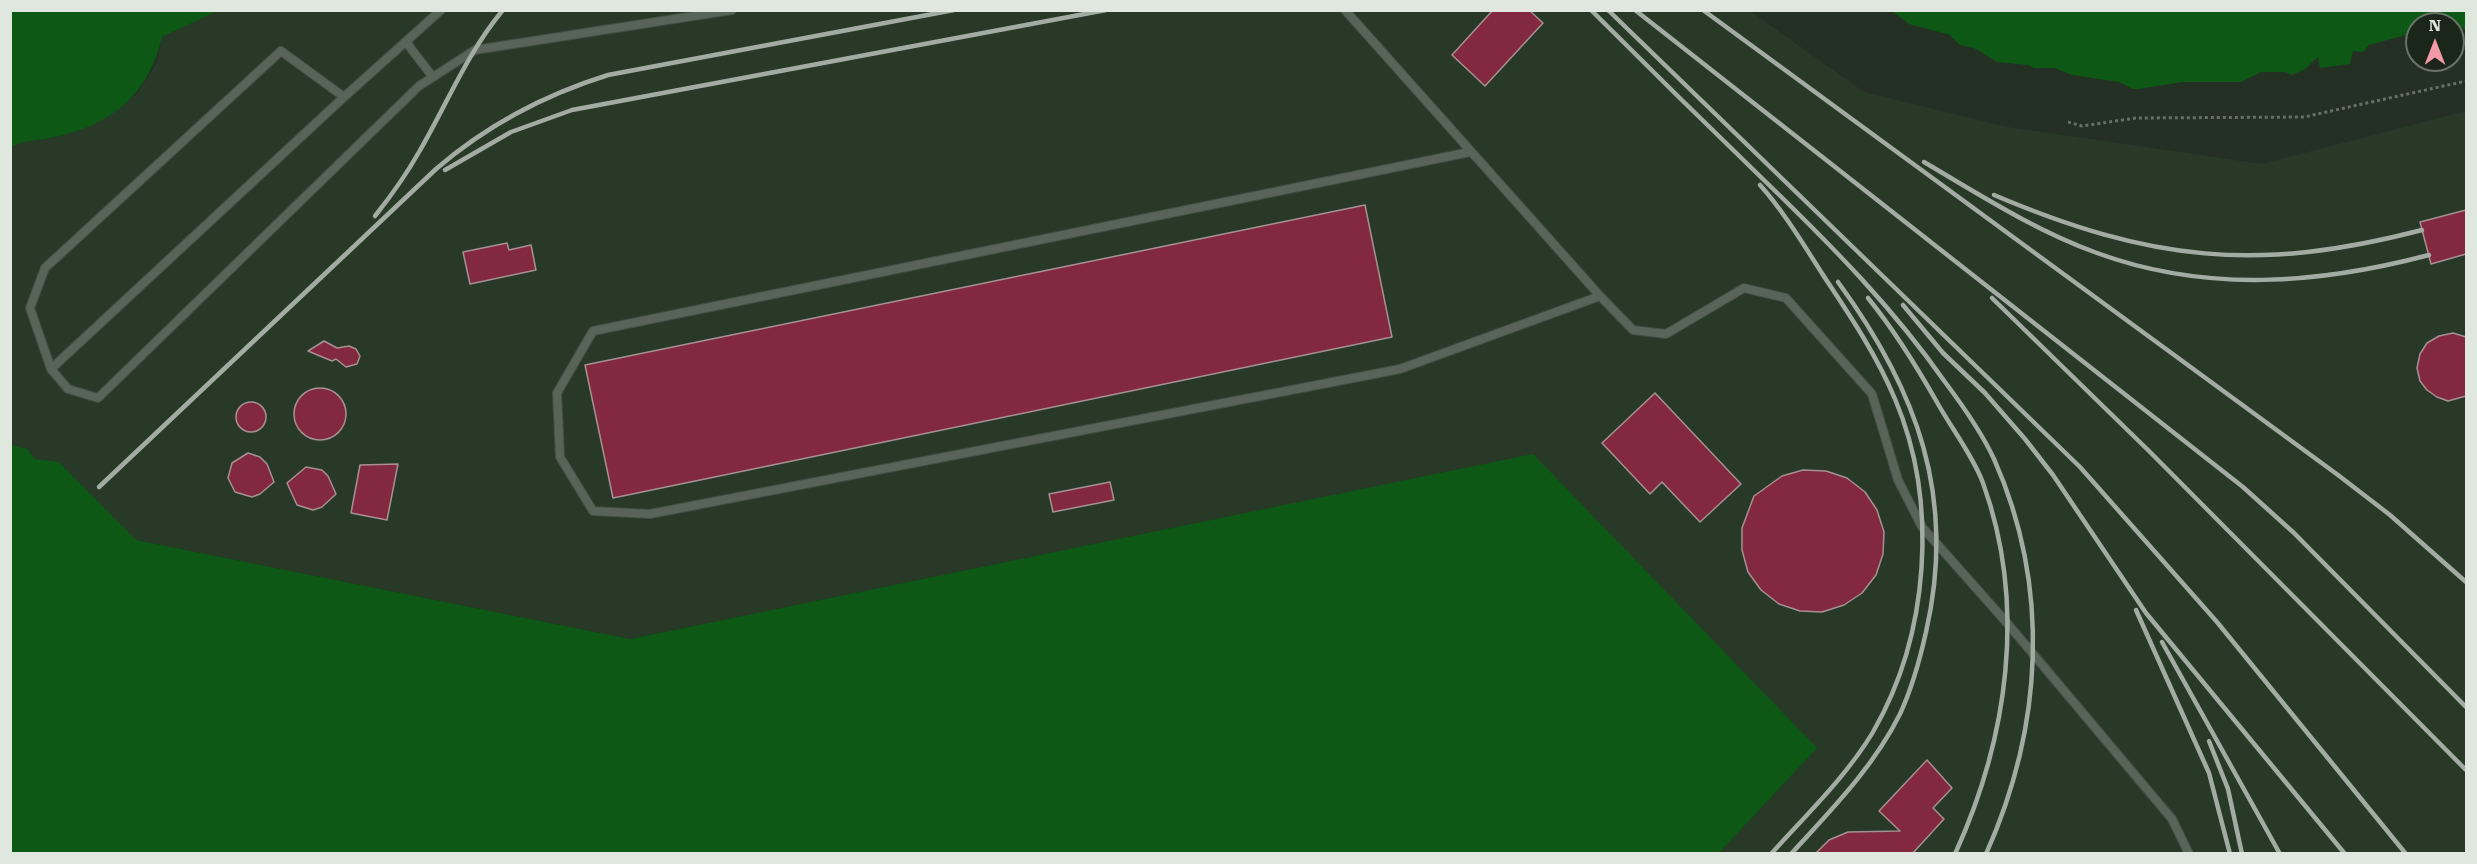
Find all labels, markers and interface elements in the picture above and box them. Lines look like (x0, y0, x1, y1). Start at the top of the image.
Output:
north arrow (2405, 12, 2465, 72)
text: N (2429, 16, 2441, 35)

